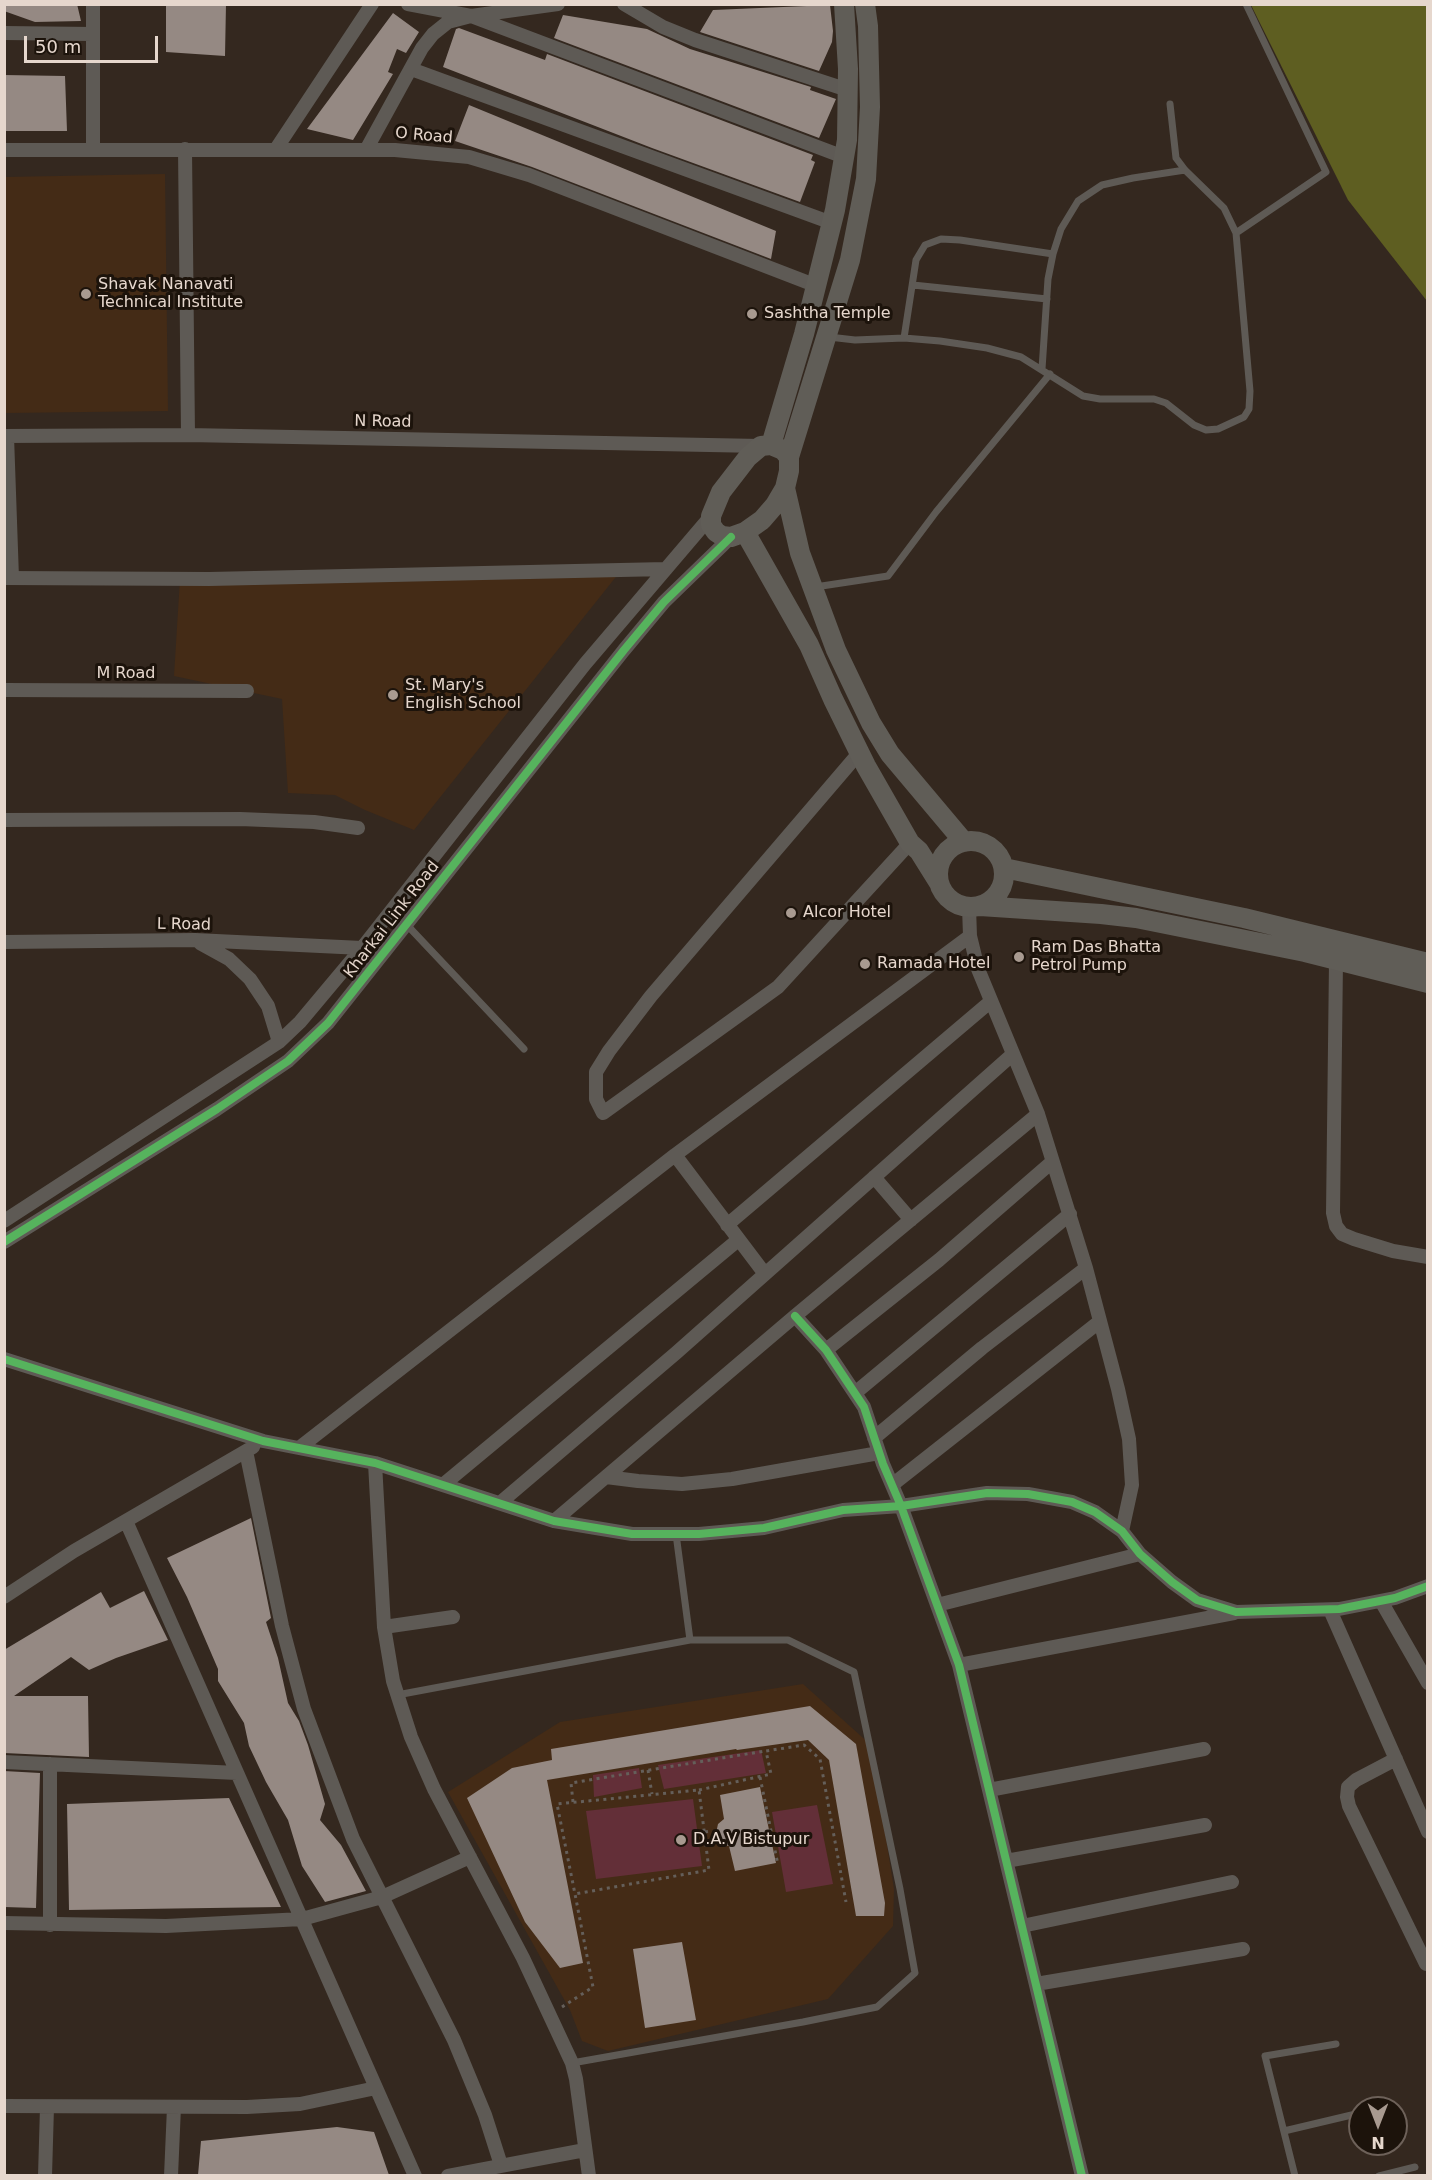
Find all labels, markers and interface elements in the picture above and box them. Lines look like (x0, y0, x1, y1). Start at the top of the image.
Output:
scale bar (27, 24, 160, 62)
text: 50 m (35, 36, 81, 57)
street label: O Road (394, 124, 454, 148)
place label: Shavak Nanavati Technical Institute (98, 275, 243, 313)
marker: Shavak Nanavati Technical Institute (79, 287, 93, 301)
place label: Sashtha Temple (764, 304, 891, 324)
marker: Sashtha Temple (745, 307, 759, 321)
street label: N Road (354, 412, 412, 432)
street label: M Road (96, 664, 156, 684)
place label: St. Mary's English School (405, 676, 521, 714)
marker: St. Mary's English School (386, 688, 400, 702)
street label: Kharkai Link Road (340, 858, 444, 982)
place label: Alcor Hotel (803, 903, 891, 923)
marker: Alcor Hotel (784, 906, 798, 920)
street label: L Road (157, 915, 211, 935)
place label: Ram Das Bhatta Petrol Pump (1031, 938, 1161, 976)
marker: Ram Das Bhatta Petrol Pump (1012, 950, 1026, 964)
place label: Ramada Hotel (877, 954, 990, 974)
marker: Ramada Hotel (858, 957, 872, 971)
place label: D.A.V Bistupur (693, 1830, 809, 1850)
marker: D.A.V Bistupur (674, 1833, 688, 1847)
north arrow (1348, 2096, 1408, 2156)
text: N (1371, 2133, 1385, 2152)

